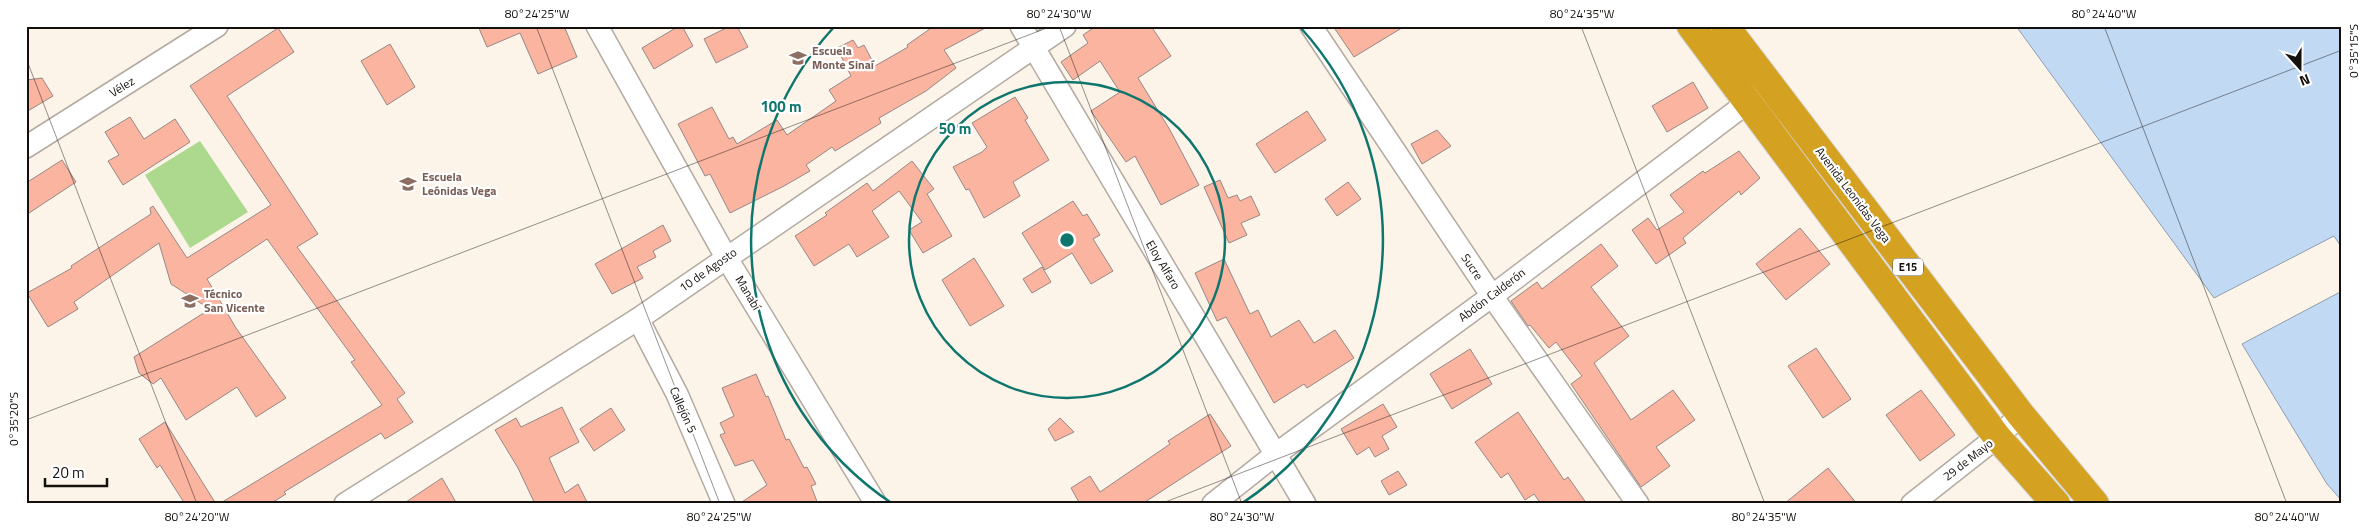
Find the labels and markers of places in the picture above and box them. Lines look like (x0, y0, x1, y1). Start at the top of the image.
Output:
place label: Escuela Monte Sinaí (812, 41, 875, 74)
school or university icon: Escuela Monte Sinaí (788, 48, 808, 68)
place label: Escuela Leónidas Vega (422, 167, 496, 200)
school or university icon: Escuela Leónidas Vega (398, 174, 418, 194)
centre of rings (1058, 231, 1076, 249)
place label: Técnico San Vicente (204, 284, 265, 317)
school or university icon: Técnico San Vicente (180, 291, 200, 311)

